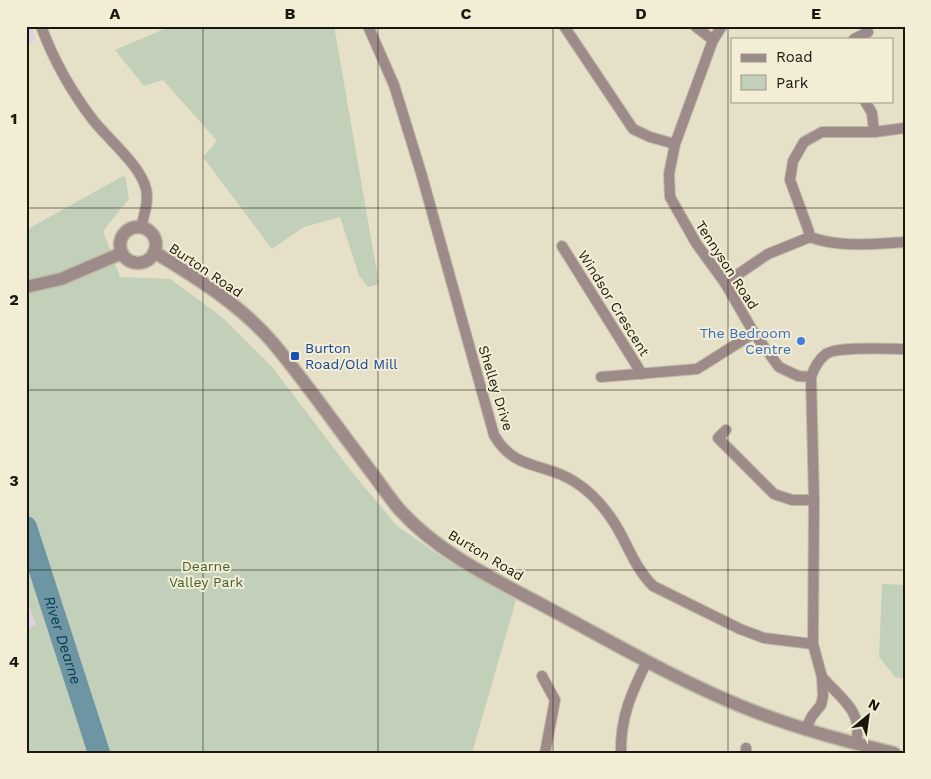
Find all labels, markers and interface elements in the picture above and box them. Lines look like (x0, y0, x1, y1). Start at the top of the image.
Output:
text: A (110, 4, 121, 23)
text: B (285, 4, 296, 23)
text: C (461, 4, 472, 23)
text: D (635, 4, 647, 23)
text: E (811, 4, 821, 23)
legend (731, 38, 894, 102)
text: Road (776, 48, 813, 66)
text: Park (776, 74, 809, 92)
text: 1 (11, 109, 17, 128)
street label: Tennyson Road (692, 218, 762, 312)
street label: Burton Road (166, 240, 246, 300)
street label: Windsor Crescent (575, 247, 653, 359)
text: 2 (9, 290, 19, 309)
place label: The Bedroom Centre (700, 325, 791, 357)
marker: The Bedroom Centre (795, 335, 807, 347)
place label: Burton Road/Old Mill (305, 340, 398, 372)
street label: Shelley Drive (475, 343, 517, 433)
marker: Burton Road/Old Mill (289, 350, 301, 362)
text: 3 (9, 471, 19, 490)
street label: Burton Road (445, 526, 527, 584)
park label: Dearne Valley Park (169, 558, 243, 590)
water label: River Dearne (40, 594, 85, 687)
text: 4 (9, 652, 19, 671)
north arrow (844, 692, 894, 742)
text: N (866, 695, 883, 714)

